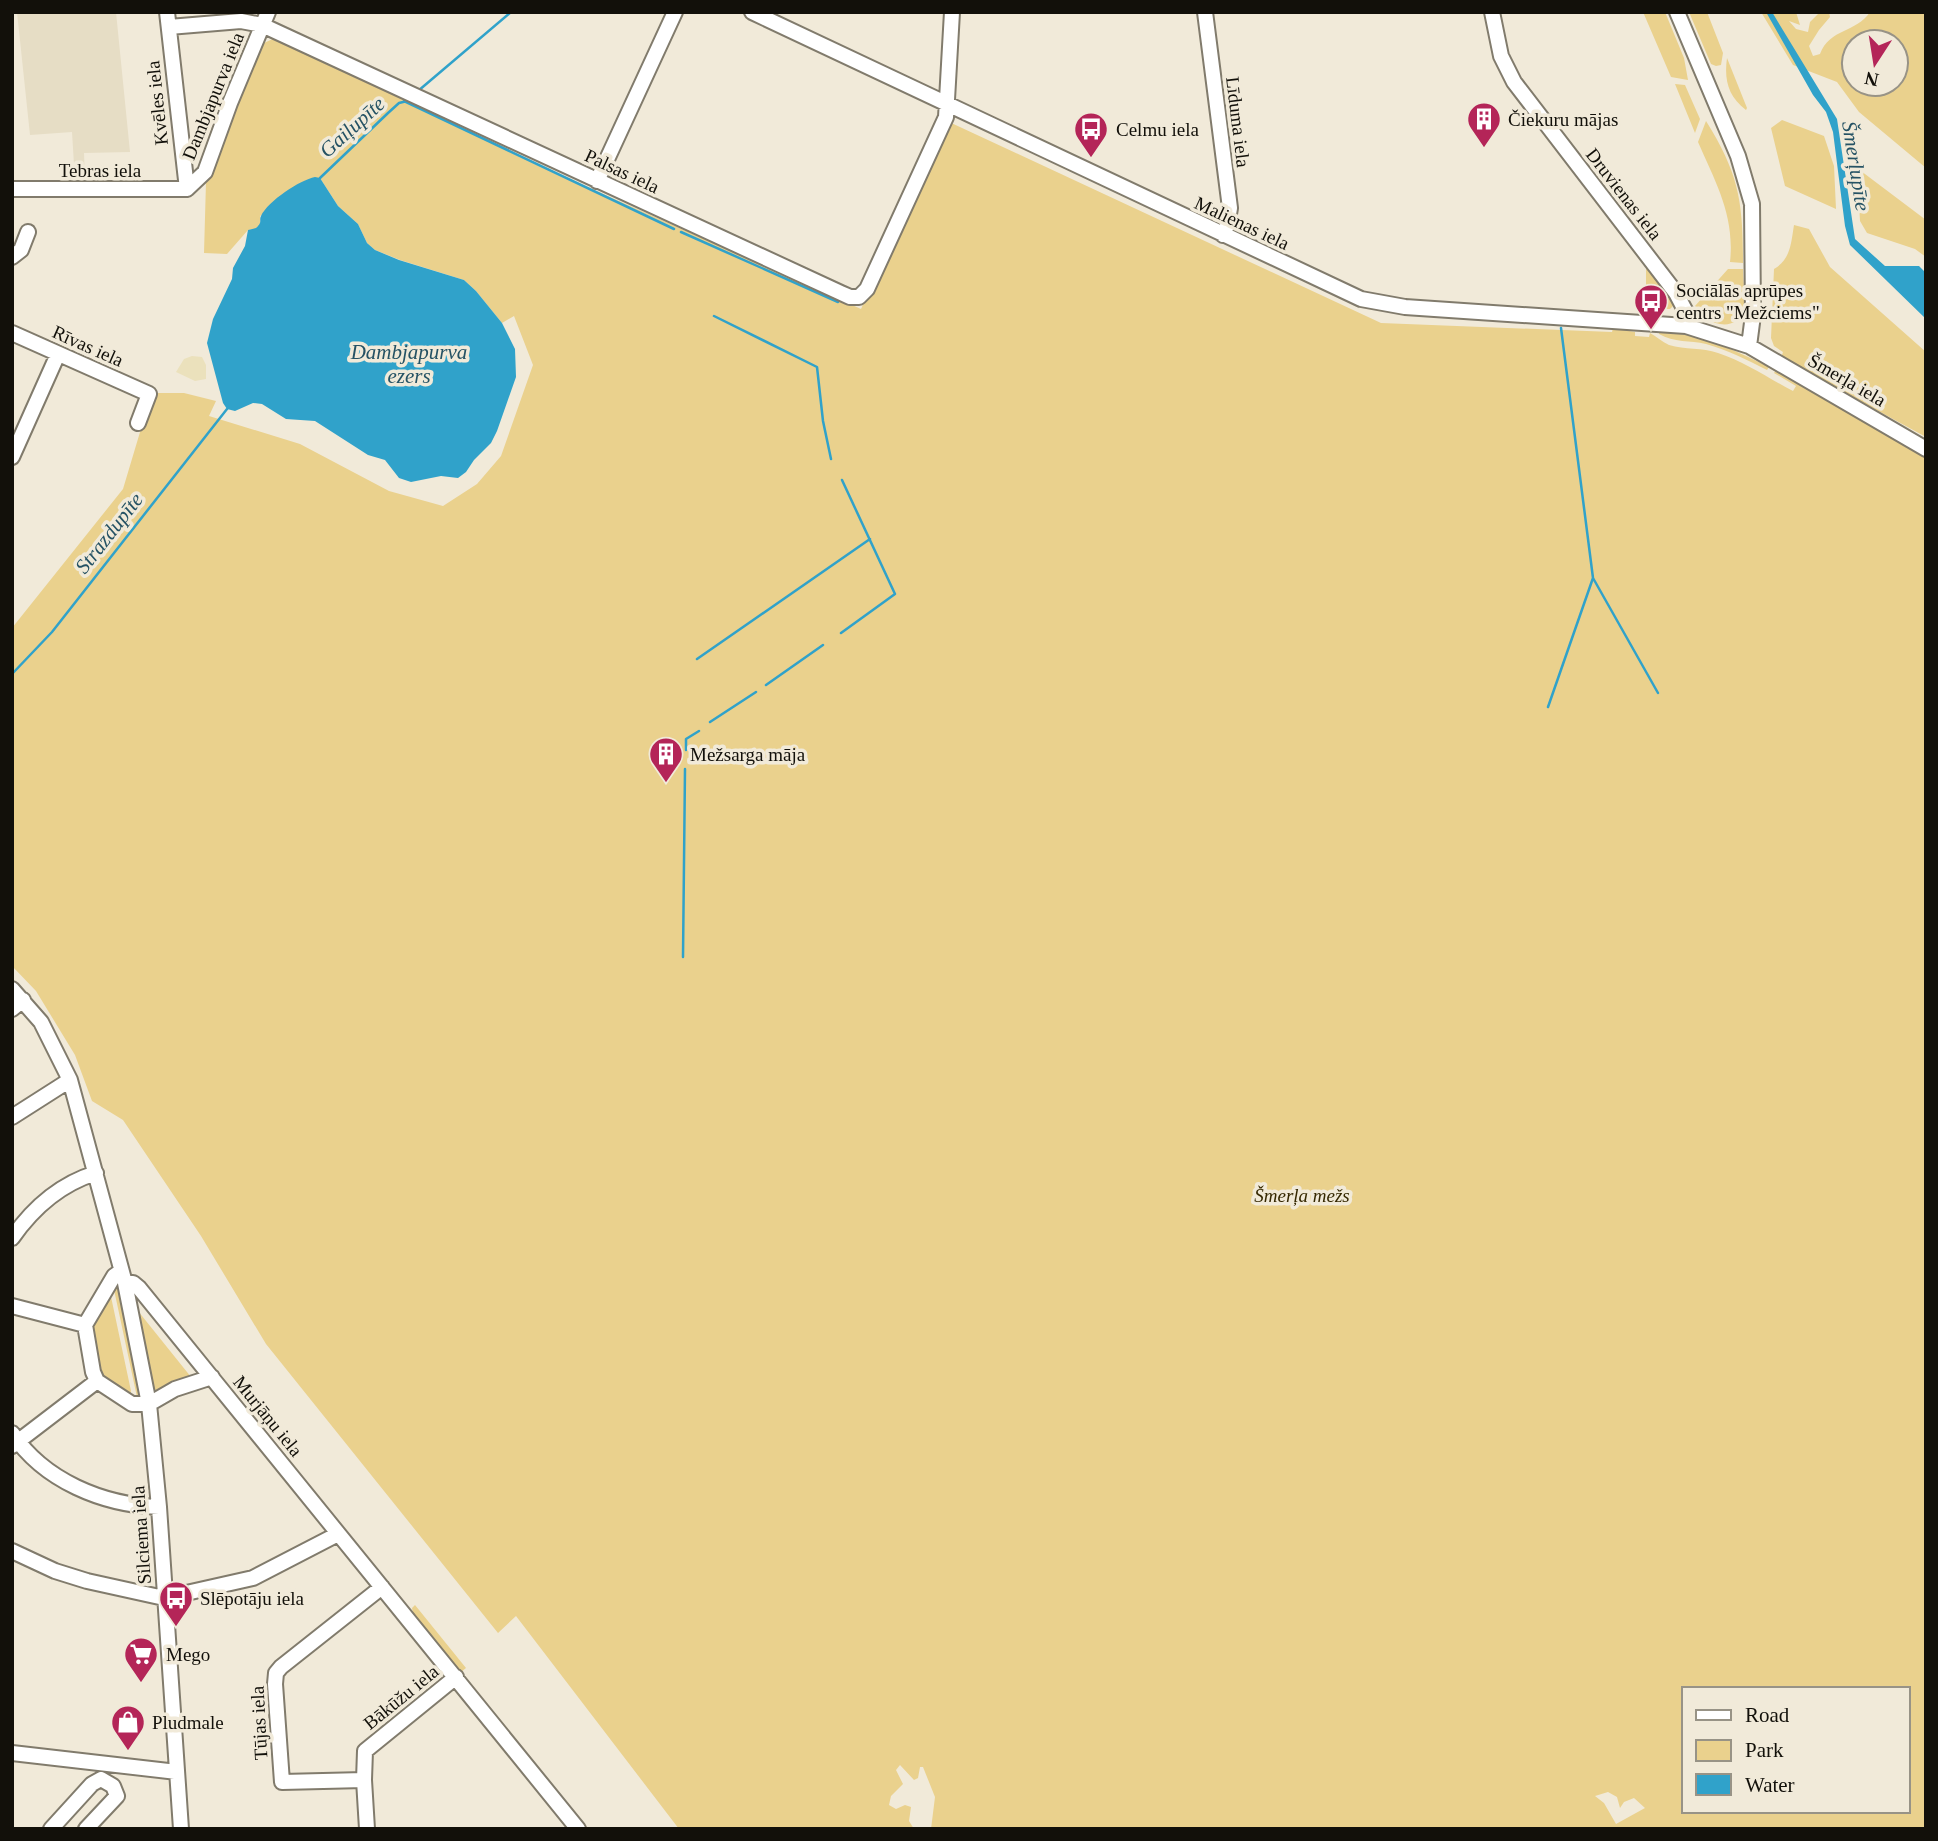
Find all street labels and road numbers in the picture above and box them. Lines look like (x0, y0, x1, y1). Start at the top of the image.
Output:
street label: Dambjapurva iela (178, 29, 248, 163)
street label: Kvēles iela (142, 59, 172, 146)
street label: Līduma iela (1222, 75, 1254, 169)
street label: Druvienas iela (1582, 144, 1667, 244)
street label: Palsas iela (581, 145, 663, 198)
street label: Tebras iela (59, 160, 142, 181)
street label: Malienas iela (1191, 192, 1293, 254)
street label: Rīvas iela (49, 321, 127, 371)
street label: Šmerļa iela (1805, 349, 1890, 411)
street label: Murjāņu iela (229, 1371, 307, 1461)
street label: Silciema iela (127, 1484, 155, 1585)
street label: Bākūžu iela (359, 1660, 443, 1734)
street label: Tūjas iela (247, 1685, 271, 1761)

